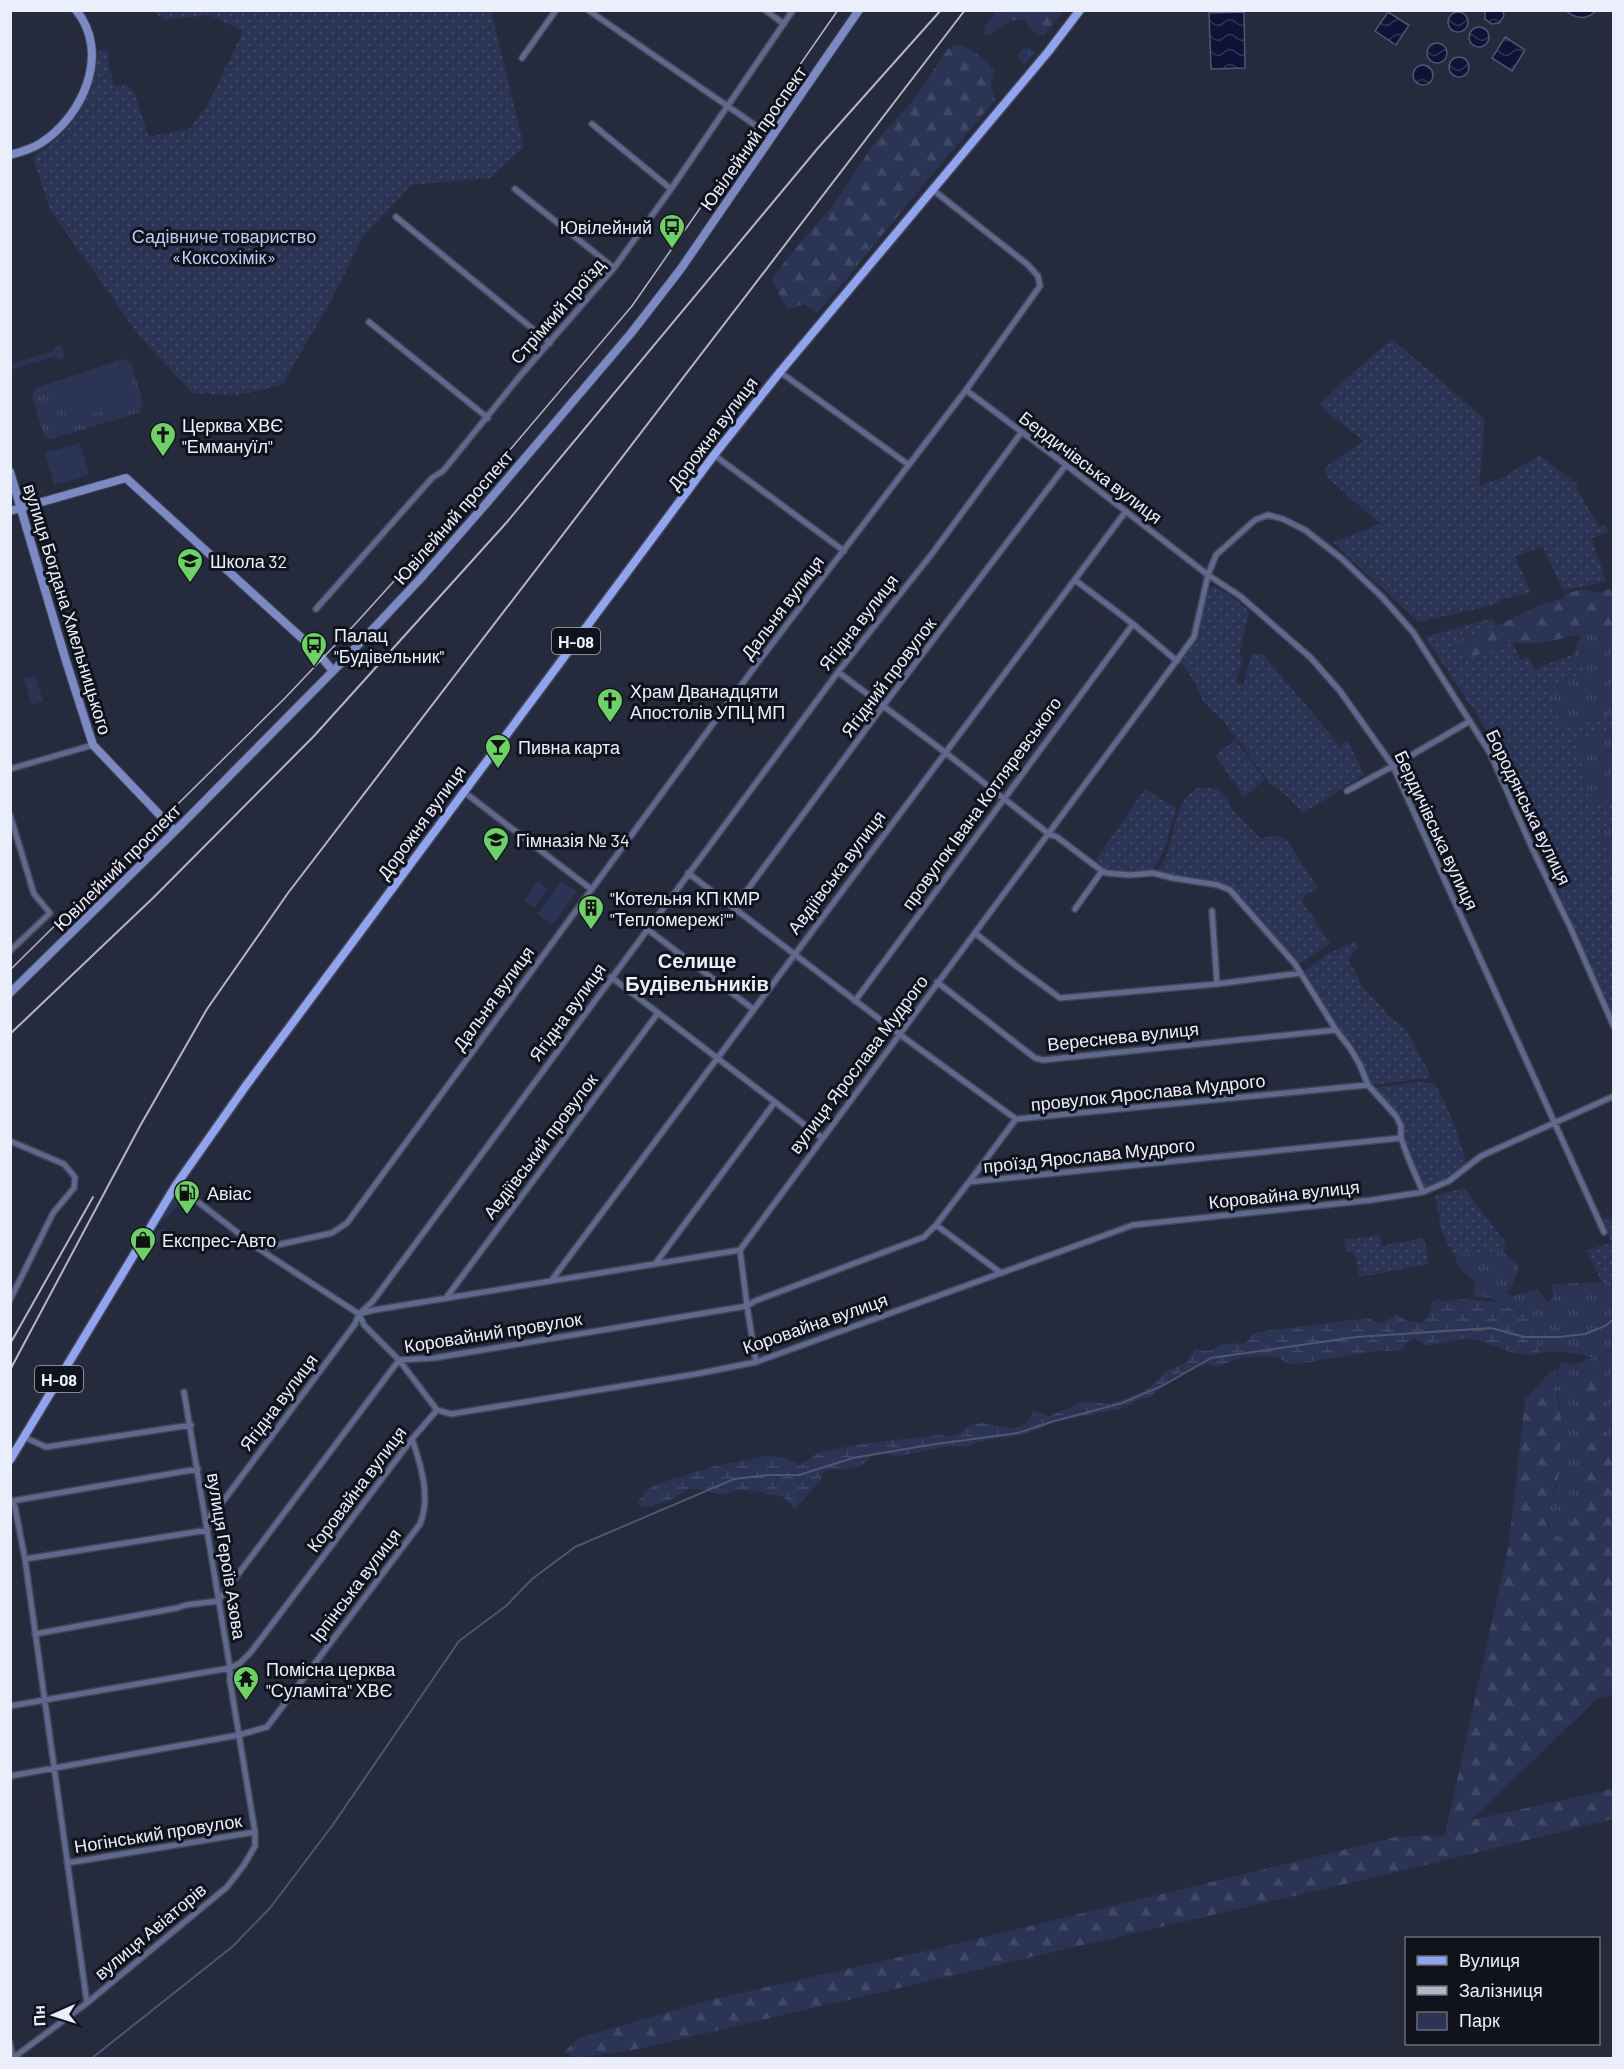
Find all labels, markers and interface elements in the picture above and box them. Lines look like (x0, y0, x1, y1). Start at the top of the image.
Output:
street label: Ювілейний проспект (695, 62, 811, 214)
bus stop icon: Ювілейний (657, 212, 687, 250)
place label: Ювілейний (560, 216, 652, 238)
park label: Садівниче товариство «Коксохімік» (132, 225, 316, 268)
street label: Стрімкий проїзд (505, 253, 609, 368)
street label: Дорожня вулиця (662, 372, 762, 494)
street label: Бердичівська вулиця (1015, 406, 1167, 528)
place label: Церква ХВЄ "Еммануїл" (182, 414, 283, 457)
church icon: Церква ХВЄ "Еммануїл" (148, 420, 178, 458)
street label: Ювілейний проспект (389, 445, 517, 589)
street label: вулиця Богдана Хмельницького (19, 481, 117, 737)
school or university icon: Школа 32 (175, 546, 205, 584)
place label: Школа 32 (210, 550, 287, 572)
street label: Дальня вулиця (736, 551, 828, 663)
street label: Ягідна вулиця (814, 570, 902, 674)
street label: Ягідний провулок (836, 613, 940, 741)
place label: Палац "Будівельник" (334, 624, 445, 667)
road number: Н-08 (552, 628, 600, 654)
bus stop icon: Палац "Будівельник" (299, 630, 329, 668)
place label: Храм Дванадцяти Апостолів УПЦ МП (630, 680, 785, 723)
church icon: Храм Дванадцяти Апостолів УПЦ МП (595, 686, 625, 724)
street label: провулок Івана Котляревського (896, 692, 1066, 914)
street label: Бородянська вулиця (1482, 726, 1576, 888)
bar icon: Пивна карта (483, 732, 513, 770)
place label: Пивна карта (518, 736, 621, 758)
street label: Бердичівська вулиця (1390, 747, 1484, 913)
street label: Дорожня вулиця (372, 761, 470, 883)
street label: Ювілейний проспект (49, 799, 185, 935)
street label: Авдіївська вулиця (782, 806, 890, 938)
school or university icon: Гімназія № 34 (481, 825, 511, 863)
place label: Гімназія № 34 (516, 829, 630, 851)
place label: "Котельня КП КМР "Тепломережi"" (610, 887, 760, 930)
building icon: "Котельня КП КМР "Тепломережi"" (576, 893, 606, 931)
street label: Дальня вулиця (448, 941, 538, 1055)
district label: Селище Будівельників (625, 948, 769, 995)
street label: Ягідна вулиця (524, 959, 610, 1065)
street label: вулиця Ярослава Мудрого (784, 970, 932, 1158)
street label: Вереснева вулиця (1046, 1017, 1200, 1055)
street label: Авдіївський провулок (478, 1069, 602, 1223)
street label: провулок Ярослава Мудрого (1030, 1069, 1266, 1115)
street label: проїзд Ярослава Мудрого (982, 1133, 1196, 1177)
street label: Коровайна вулиця (1207, 1175, 1361, 1213)
fuel station icon: Авіас (172, 1178, 202, 1216)
place label: Авіас (207, 1182, 252, 1204)
shop icon: Експрес-Авто (128, 1225, 158, 1263)
place label: Експрес-Авто (162, 1229, 276, 1251)
street label: Коровайна вулиця (740, 1288, 890, 1358)
street label: Коровайний провулок (403, 1307, 584, 1357)
street label: Ягідна вулиця (234, 1349, 322, 1455)
road number: Н-08 (35, 1366, 83, 1392)
street label: Коровайна вулиця (302, 1422, 410, 1556)
street label: вулиця Героїв Азова (203, 1471, 251, 1642)
street label: Ірпінська вулиця (305, 1524, 405, 1646)
place label: Помісна церква "Суламіта" ХВЄ (266, 1658, 396, 1701)
temple icon: Помісна церква "Суламіта" ХВЄ (231, 1664, 261, 1702)
street label: Ногінський провулок (73, 1809, 244, 1857)
street label: вулиця Авіаторів (90, 1878, 210, 1984)
legend (1405, 1937, 1600, 2045)
text: Вулиця (1459, 1949, 1520, 1971)
text: Залізниця (1459, 1979, 1543, 2001)
north arrow (24, 1985, 84, 2045)
text: Пн (28, 2005, 49, 2027)
text: Парк (1459, 2009, 1500, 2031)

